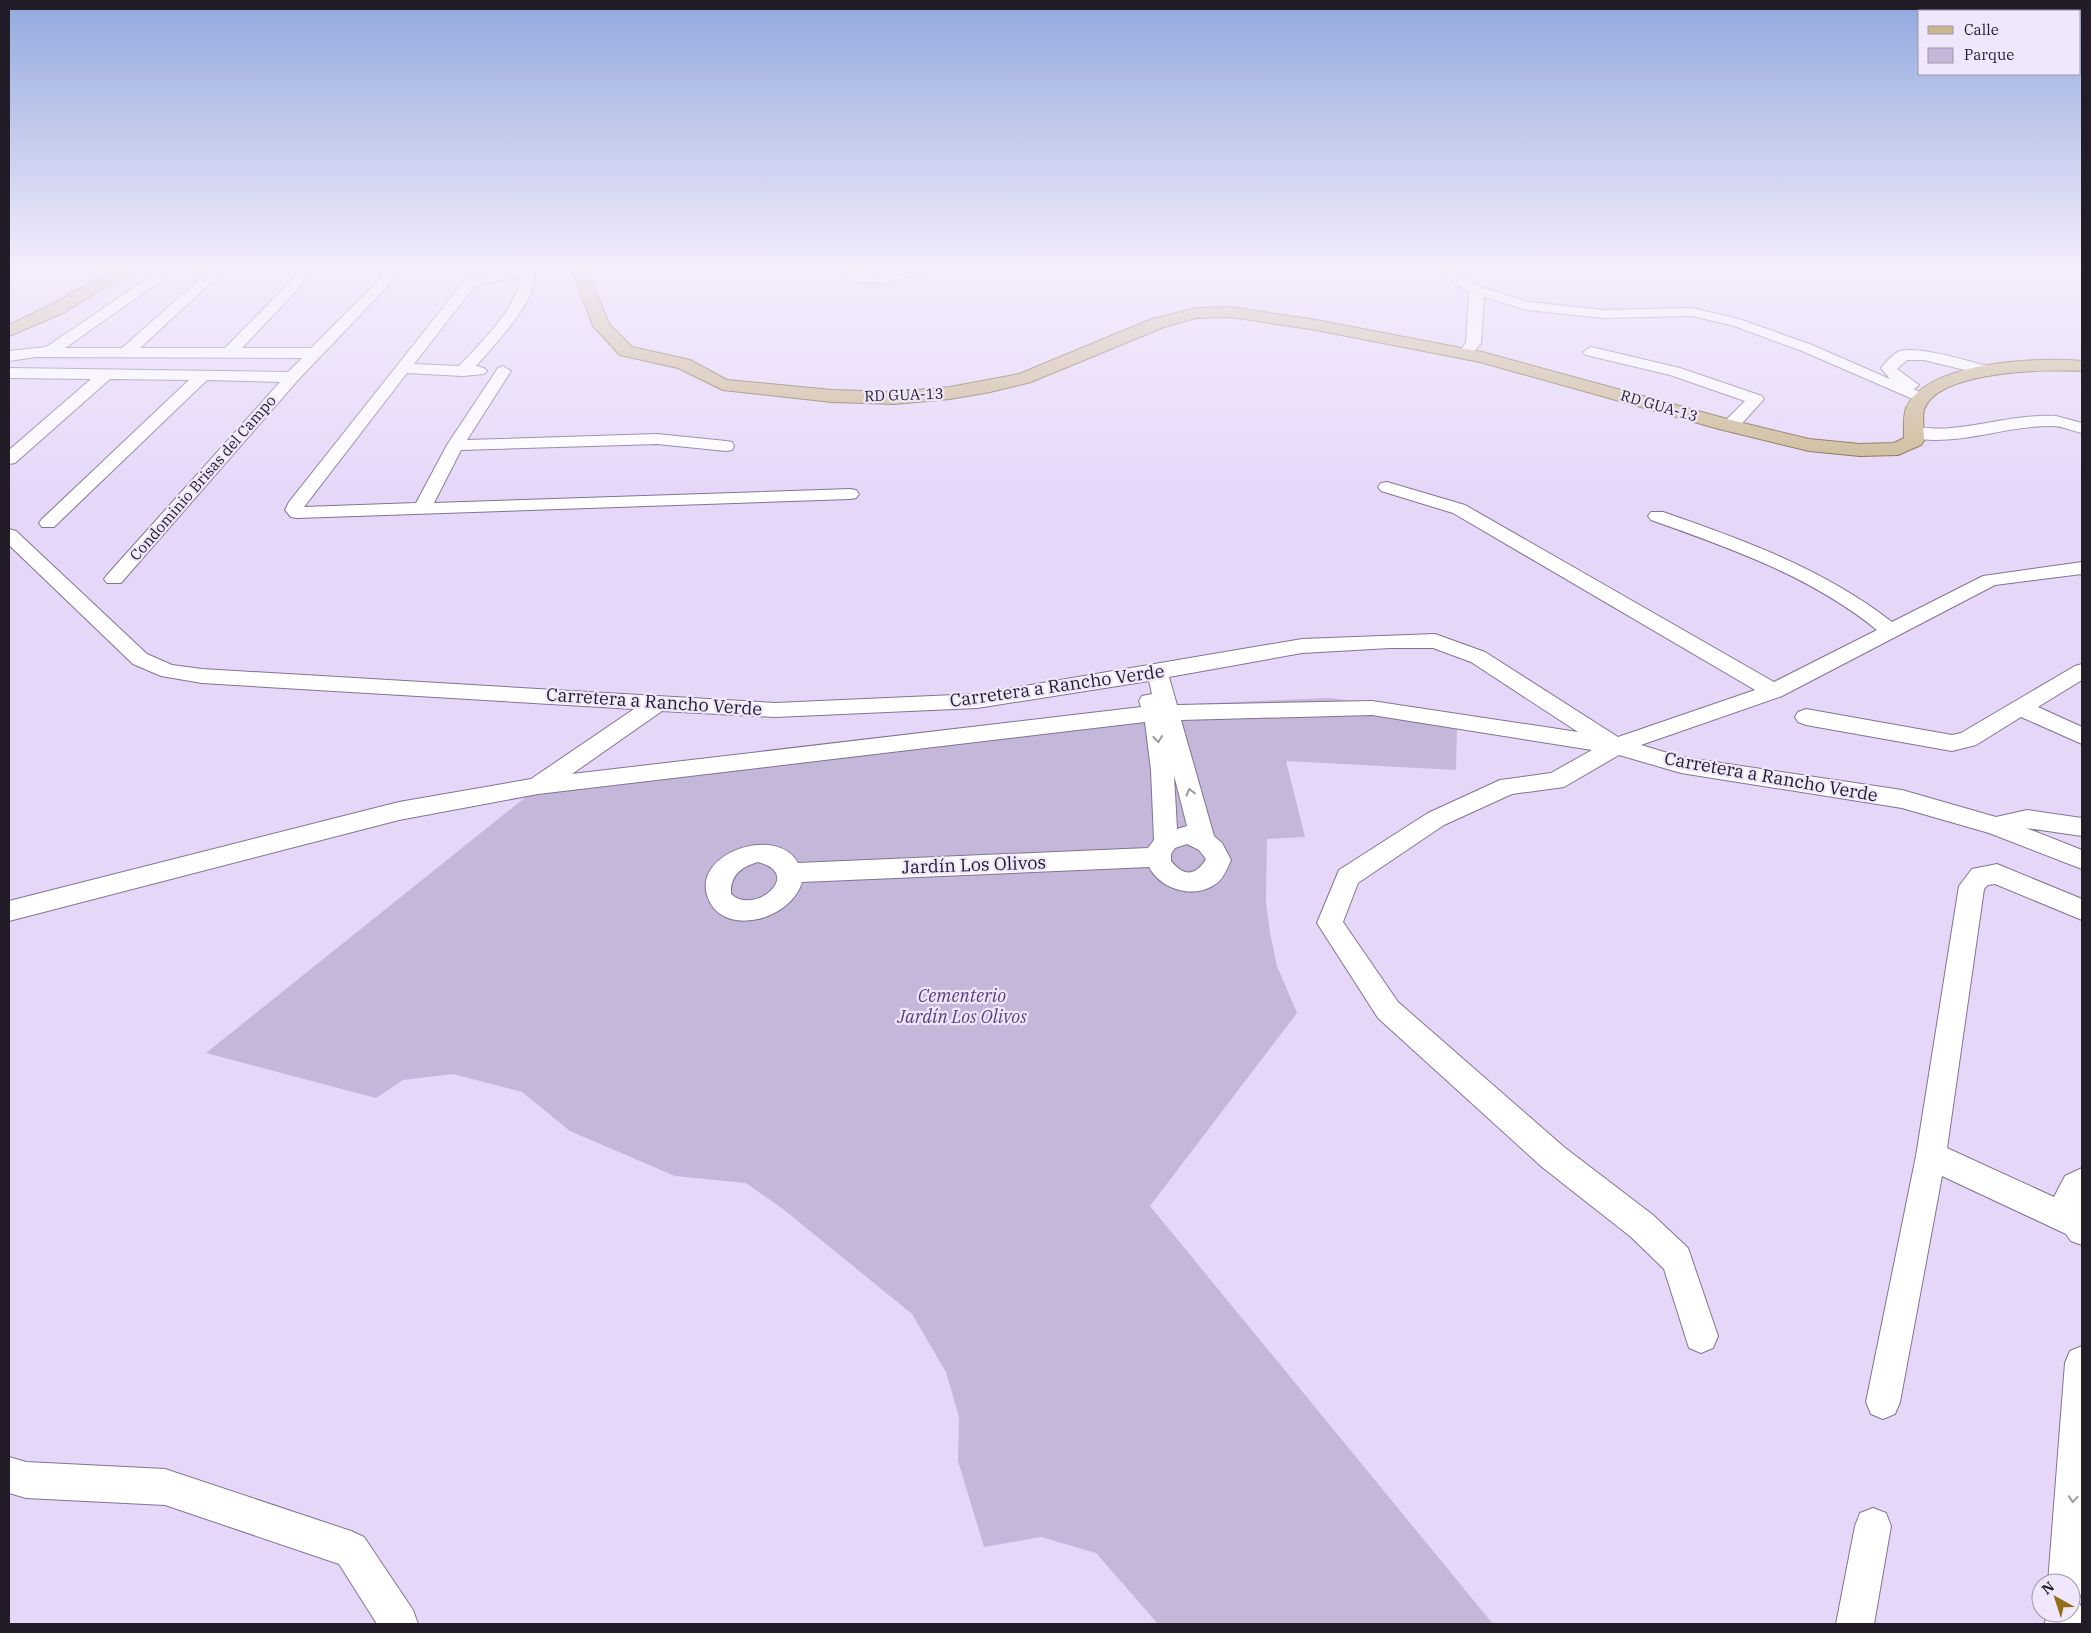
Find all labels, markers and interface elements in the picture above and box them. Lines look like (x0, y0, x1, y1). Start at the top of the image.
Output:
legend (1918, 10, 2081, 75)
text: Calle (1964, 20, 1999, 39)
text: Parque (1964, 45, 2014, 64)
street label: RD GUA-13 (864, 384, 944, 405)
street label: RD GUA-13 (1618, 385, 1700, 426)
street label: Condominio Brisas del Campo (126, 391, 280, 564)
street label: Carretera a Rancho Verde (948, 659, 1166, 712)
street label: Carretera a Rancho Verde (545, 682, 763, 721)
one-way arrow (1152, 735, 1163, 743)
street label: Carretera a Rancho Verde (1663, 746, 1880, 807)
one-way arrow (1186, 789, 1196, 797)
street label: Jardín Los Olivos (901, 850, 1047, 879)
park label: Cementerio Jardín Los Olivos (896, 984, 1027, 1028)
one-way arrow (2067, 1495, 2078, 1503)
north arrow (2031, 1573, 2081, 1623)
text: N (2038, 1577, 2058, 1598)

